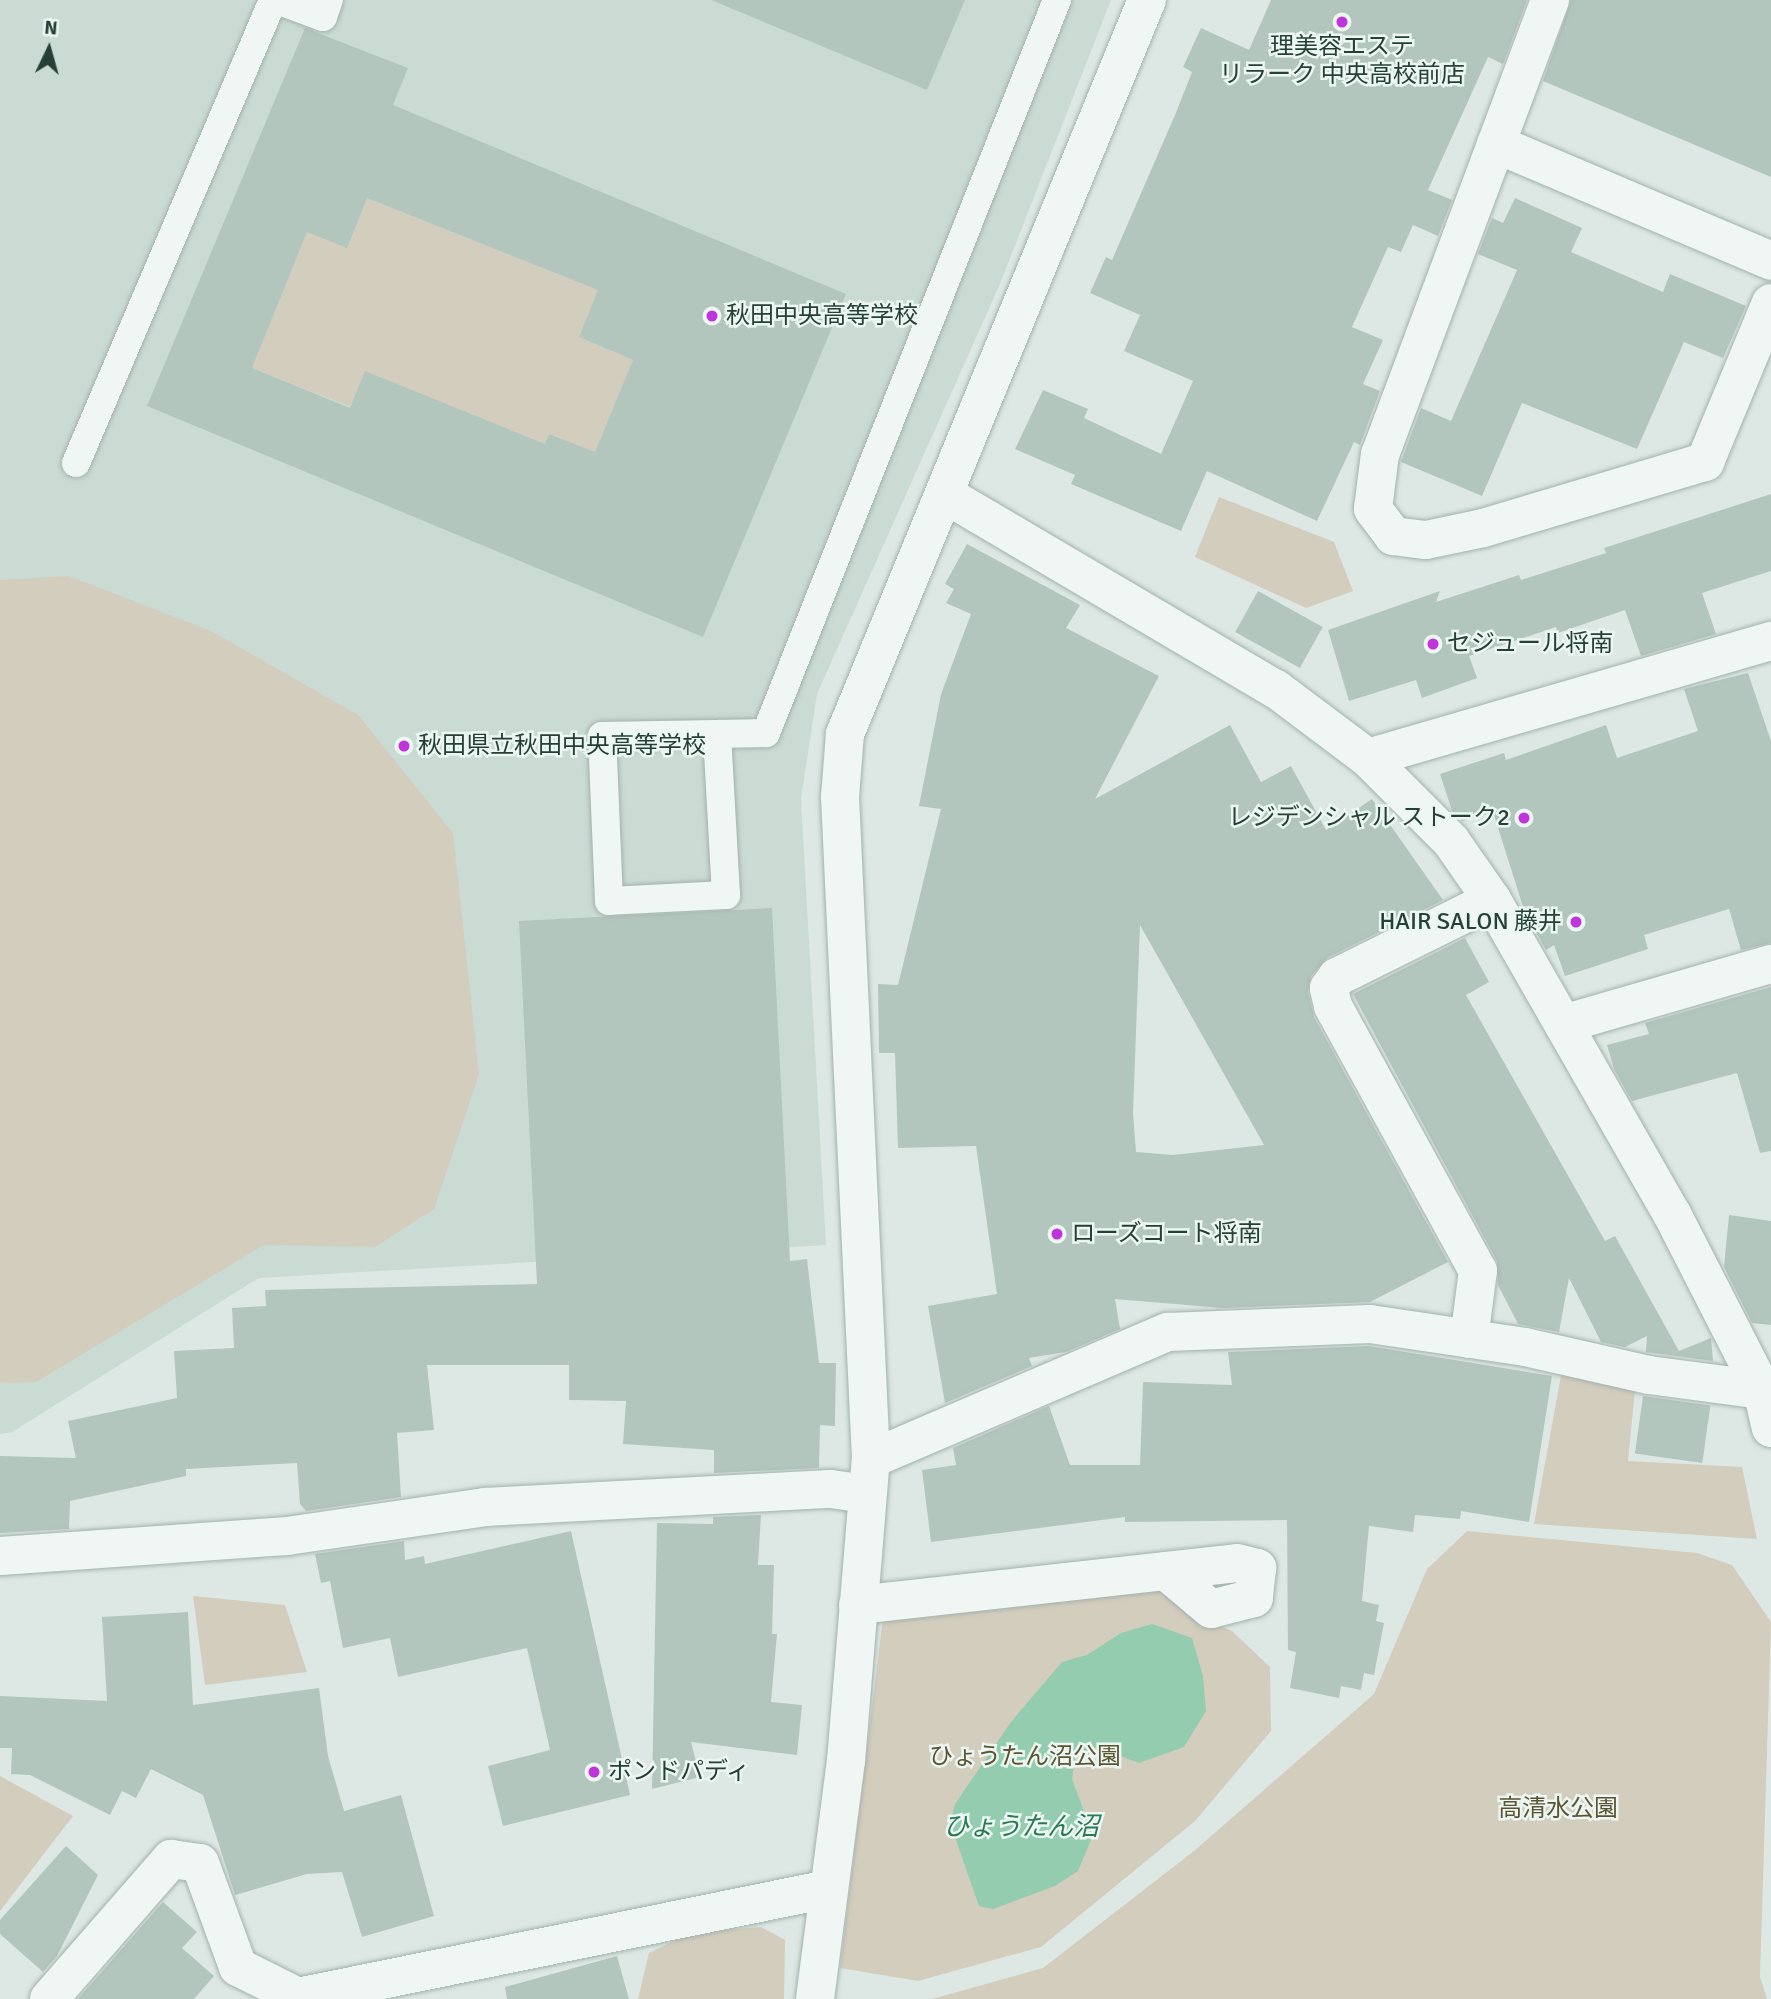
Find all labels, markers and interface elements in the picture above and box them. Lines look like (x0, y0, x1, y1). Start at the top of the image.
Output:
north arrow (14, 14, 84, 84)
marker: 理美容エステ リラーク 中央高校前店 (1334, 14, 1350, 30)
text: N (43, 16, 58, 41)
place label: 理美容エステ リラーク 中央高校前店 (1219, 33, 1465, 89)
place label: 秋田中央高等学校 (726, 302, 918, 330)
marker: 秋田中央高等学校 (704, 308, 720, 324)
place label: セジュール将南 (1447, 630, 1615, 658)
marker: セジュール将南 (1425, 636, 1441, 652)
place label: 秋田県立秋田中央高等学校 (418, 732, 706, 760)
marker: 秋田県立秋田中央高等学校 (396, 738, 412, 754)
place label: レジデンシャル ストーク2 (1228, 804, 1510, 832)
marker: レジデンシャル ストーク2 (1516, 810, 1532, 826)
place label: HAIR SALON 藤井 (1379, 908, 1562, 936)
marker: HAIR SALON 藤井 (1568, 914, 1584, 930)
place label: ローズコート将南 (1071, 1220, 1263, 1248)
marker: ローズコート将南 (1049, 1226, 1065, 1242)
park label: ひょうたん沼公園 (929, 1743, 1121, 1771)
place label: ポンドパディ (608, 1758, 752, 1786)
marker: ポンドパディ (586, 1764, 602, 1780)
park label: 高清水公園 (1498, 1795, 1618, 1823)
water label: ひょうたん沼 (943, 1812, 1099, 1844)

